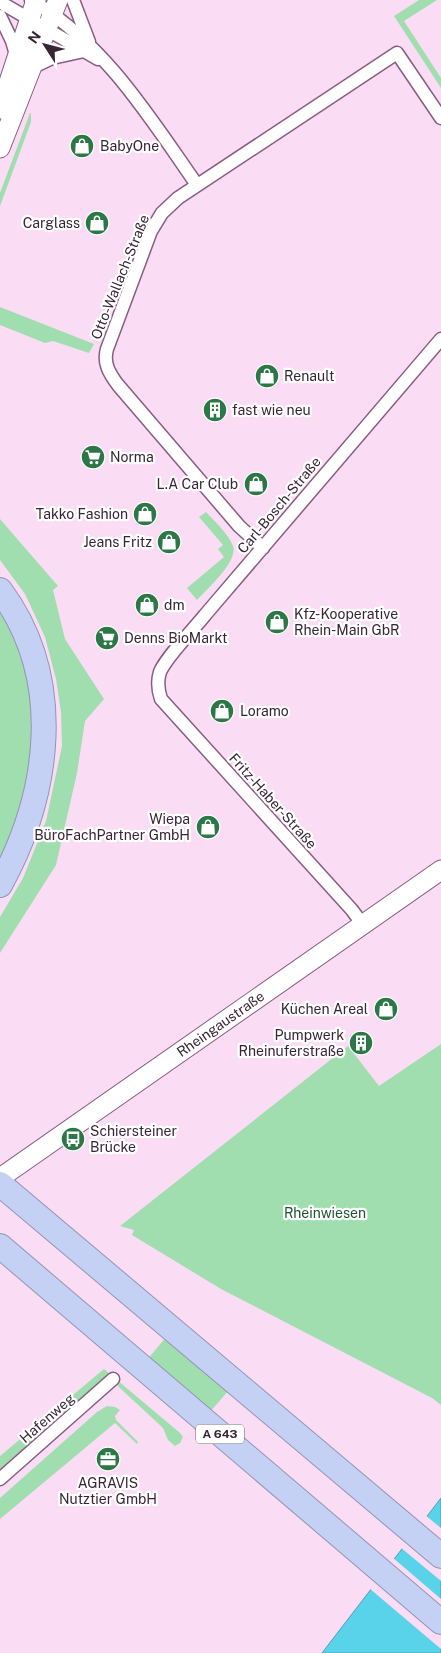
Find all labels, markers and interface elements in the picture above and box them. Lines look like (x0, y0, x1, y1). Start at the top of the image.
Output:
north arrow (20, 20, 70, 70)
text: N (25, 28, 44, 46)
shop icon: BabyOne (69, 133, 95, 159)
place label: BabyOne (100, 138, 159, 154)
shop icon: Carglass (84, 210, 110, 236)
street label: Otto-Wallach-Straße (88, 212, 152, 342)
place label: Carglass (23, 215, 80, 231)
shop icon: Renault (254, 363, 280, 389)
place label: Renault (284, 368, 334, 384)
building icon: fast wie neu (202, 397, 228, 423)
place label: fast wie neu (232, 402, 311, 418)
supermarket icon: Norma (80, 444, 106, 470)
place label: Norma (110, 449, 154, 465)
street label: Carl-Bosch-Straße (234, 454, 324, 556)
shop icon: L.A Car Club (243, 471, 269, 497)
place label: L.A Car Club (157, 476, 238, 492)
shop icon: Takko Fashion (132, 501, 158, 527)
place label: Takko Fashion (36, 506, 128, 522)
shop icon: Jeans Fritz (156, 529, 182, 555)
place label: Jeans Fritz (83, 534, 152, 550)
shop icon: dm (134, 592, 160, 618)
place label: dm (164, 597, 185, 613)
place label: Kfz-Kooperative Rhein-Main GbR (294, 606, 399, 638)
shop icon: Kfz-Kooperative Rhein-Main GbR (264, 609, 290, 635)
supermarket icon: Denns BioMarkt (94, 625, 120, 651)
place label: Denns BioMarkt (124, 630, 228, 646)
shop icon: Loramo (209, 698, 235, 724)
place label: Loramo (240, 703, 289, 719)
street label: Fritz-Haber-Straße (226, 750, 320, 852)
place label: Wiepa BüroFachPartner GmbH (34, 811, 190, 843)
shop icon: Wiepa BüroFachPartner GmbH (195, 814, 221, 840)
street label: Rheingaustraße (174, 988, 267, 1060)
shop icon: Küchen Areal (373, 996, 399, 1022)
place label: Küchen Areal (281, 1001, 368, 1017)
place label: Pumpwerk Rheinuferstraße (239, 1027, 344, 1059)
building icon: Pumpwerk Rheinuferstraße (348, 1030, 374, 1056)
place label: Schiersteiner Brücke (90, 1123, 177, 1155)
bus stop icon: Schiersteiner Brücke (60, 1126, 86, 1152)
park label: Rheinwiesen (284, 1205, 366, 1221)
street label: Hafenweg (17, 1390, 78, 1446)
road number: A 643 (196, 1425, 244, 1444)
office icon: AGRAVIS Nutztier GmbH (95, 1446, 121, 1472)
place label: AGRAVIS Nutztier GmbH (59, 1475, 157, 1507)

